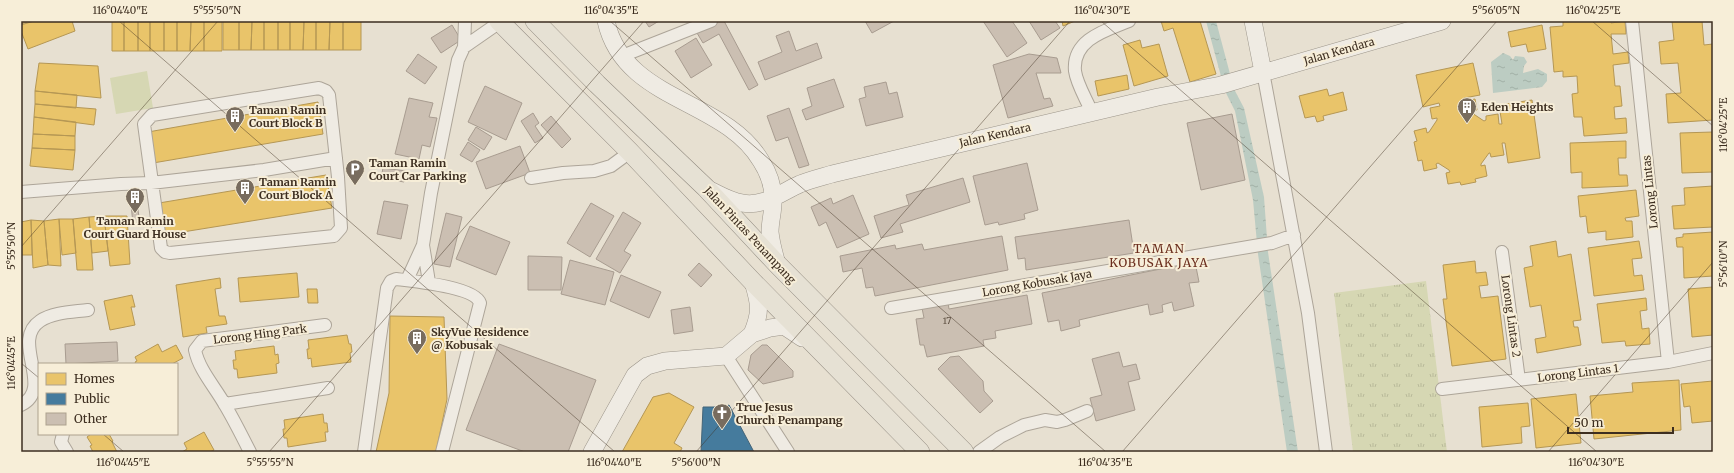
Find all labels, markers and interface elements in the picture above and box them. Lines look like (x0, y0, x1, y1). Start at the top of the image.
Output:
text: 116°04'40"E (93, 4, 148, 17)
text: 5°55'50"N (193, 4, 241, 17)
text: 116°04'35"E (584, 4, 639, 17)
text: 116°04'30"E (1074, 4, 1130, 17)
text: 5°56'05"N (1472, 4, 1520, 17)
text: 116°04'25"E (1566, 4, 1621, 17)
street label: Jalan Kendara (1301, 34, 1376, 68)
building icon: Eden Heights (1456, 96, 1478, 124)
text: 116°04'25"E (1717, 97, 1730, 152)
place label: Eden Heights (1481, 100, 1554, 114)
place label: Taman Ramin Court Block B (249, 103, 327, 130)
building icon: Taman Ramin Court Block B (224, 105, 246, 133)
street label: Jalan Kendara (957, 120, 1032, 150)
street label: Lorong Lintas (1639, 155, 1661, 229)
place label: Taman Ramin Court Car Parking (369, 156, 466, 183)
parking icon: Taman Ramin Court Car Parking (344, 158, 366, 186)
place label: Taman Ramin Court Block A (259, 175, 337, 202)
building icon: Taman Ramin Court Block A (234, 177, 256, 205)
street label: Jalan Pintas Penampang (701, 183, 799, 287)
building icon: Taman Ramin Court Guard House (124, 186, 146, 214)
place label: Taman Ramin Court Guard House (84, 214, 186, 241)
text: 5°55'50"N (5, 222, 18, 270)
text: 5°56'10"N (1717, 240, 1730, 287)
district label: TAMAN KOBUSAK JAYA (1109, 241, 1209, 270)
street label: Lorong Kobusak Jaya (981, 266, 1093, 300)
street label: Lorong Lintas 2 (1498, 274, 1524, 358)
house number: 17 (943, 315, 951, 326)
street label: Lorong Hing Park (213, 321, 308, 347)
place label: SkyVue Residence @ Kobusak (431, 325, 529, 352)
building icon: SkyVue Residence @ Kobusak (406, 327, 428, 355)
text: 116°04'45"E (5, 336, 18, 390)
street label: Lorong Lintas 1 (1537, 361, 1619, 385)
legend (38, 363, 178, 435)
text: Homes (74, 371, 115, 386)
text: Public (74, 391, 110, 406)
place label: True Jesus Church Penampang (736, 400, 843, 427)
church icon: True Jesus Church Penampang (711, 402, 733, 430)
scale bar (1568, 409, 1673, 435)
text: Other (74, 411, 108, 426)
text: 50 m (1574, 415, 1603, 430)
text: 116°04'45"E (96, 456, 150, 469)
text: 5°55'55"N (247, 456, 294, 469)
text: 116°04'40"E (587, 456, 642, 469)
text: 5°56'00"N (671, 456, 721, 469)
text: 116°04'35"E (1078, 456, 1133, 469)
text: 116°04'30"E (1568, 456, 1624, 469)

